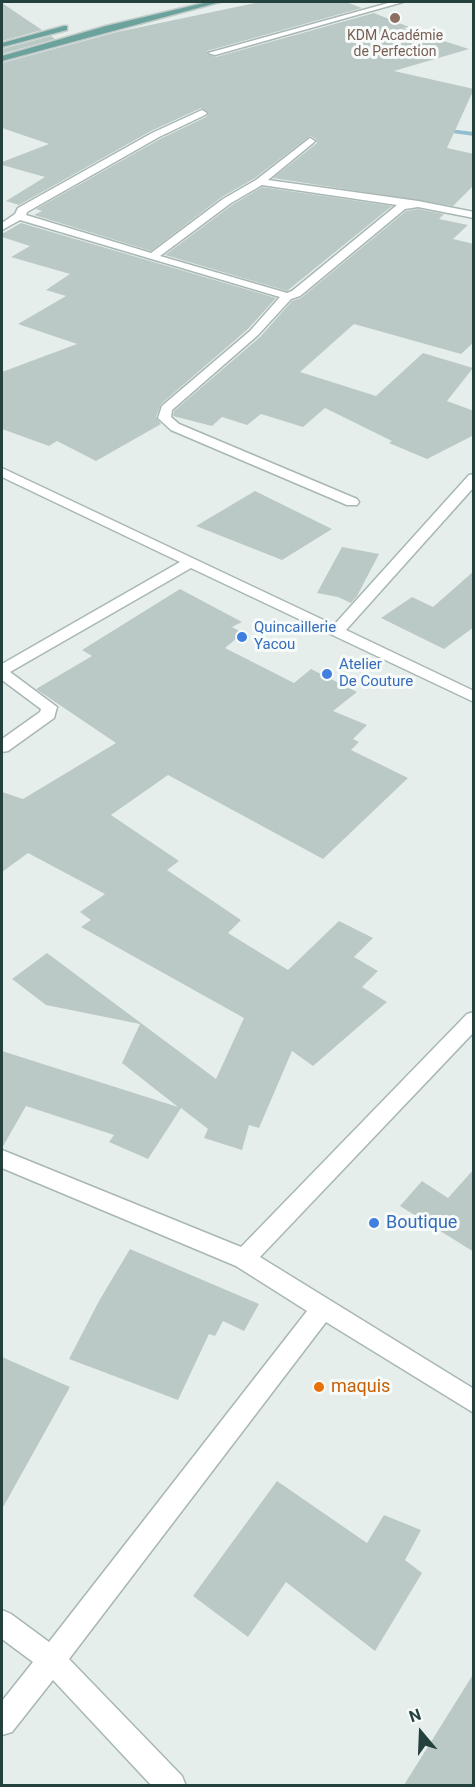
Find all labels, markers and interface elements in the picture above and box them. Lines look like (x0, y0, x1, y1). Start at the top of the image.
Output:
marker: KDM Académie de Perfection (388, 11, 402, 25)
place label: KDM Académie de Perfection (347, 28, 443, 60)
place label: Quincaillerie Yacou (254, 619, 336, 654)
marker: Quincaillerie Yacou (235, 630, 249, 644)
place label: Atelier De Couture (339, 656, 413, 691)
marker: Atelier De Couture (320, 667, 334, 681)
place label: Boutique (386, 1212, 457, 1234)
marker: Boutique (367, 1216, 381, 1230)
place label: maquis (331, 1376, 390, 1398)
marker: maquis (312, 1380, 326, 1394)
north arrow (391, 1703, 451, 1763)
text: N (407, 1705, 423, 1726)

